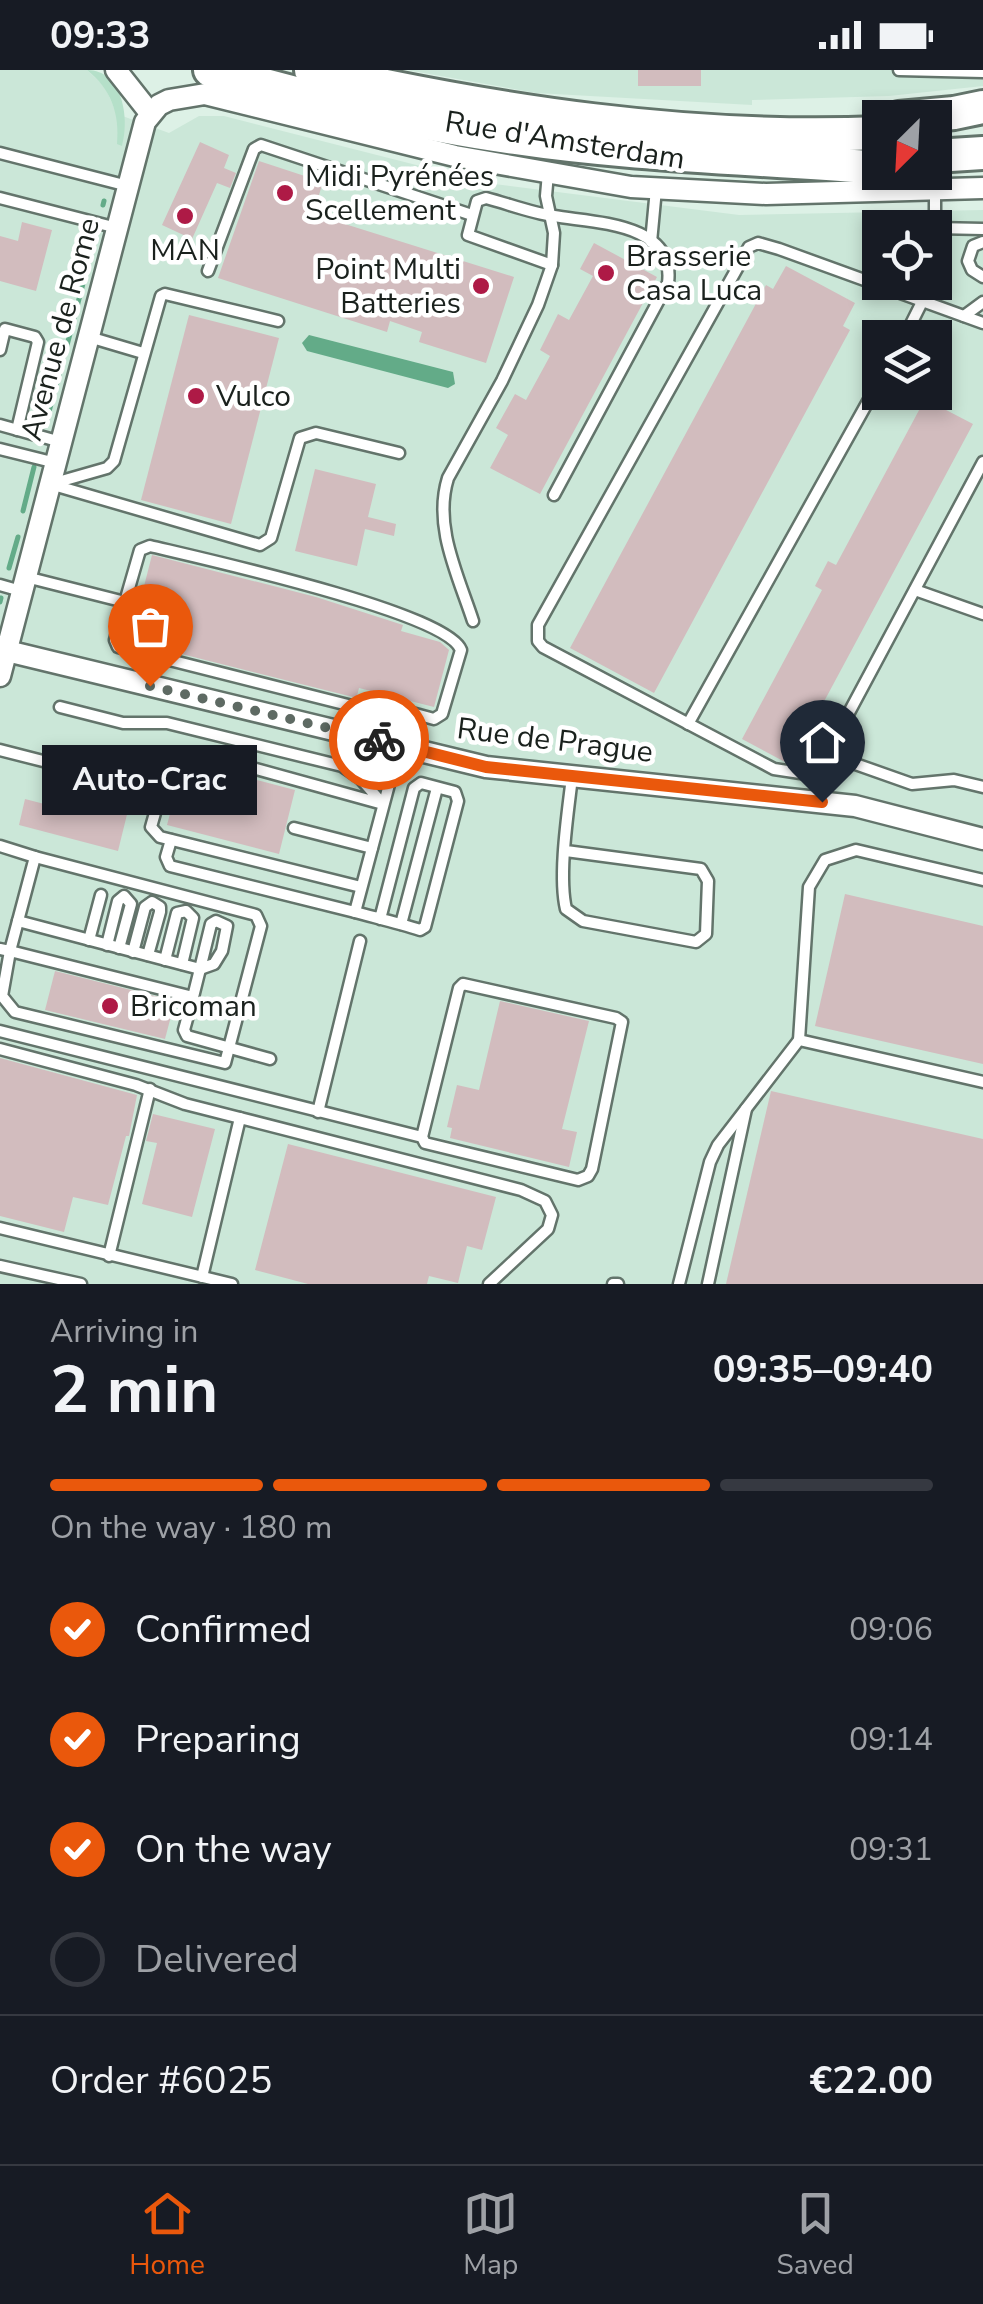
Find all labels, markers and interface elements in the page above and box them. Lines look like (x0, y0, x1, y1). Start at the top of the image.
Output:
text: 09:33 (50, 10, 151, 61)
north arrow (862, 100, 952, 190)
map controls (862, 100, 952, 410)
street label: Rue d'Amsterdam (442, 101, 688, 180)
place label: Midi Pyrénées Scellement (305, 156, 494, 231)
marker: Midi Pyrénées Scellement (274, 182, 296, 204)
marker: MAN (174, 205, 196, 227)
button: locate (862, 210, 952, 300)
street label: Avenue de Rome (11, 213, 110, 445)
place label: MAN (150, 230, 220, 271)
place label: Brasserie Casa Luca (626, 236, 762, 311)
place label: Point Multi Batteries (315, 249, 461, 324)
marker: Brasserie Casa Luca (595, 262, 617, 284)
marker: Point Multi Batteries (470, 275, 492, 297)
button: layers (862, 320, 952, 410)
place label: Vulco (215, 376, 291, 417)
marker: Vulco (185, 385, 207, 407)
pin (108, 584, 193, 687)
icon: bag (123, 599, 178, 654)
courier (329, 690, 429, 790)
pin (780, 700, 865, 803)
street label: Rue de Prague (455, 708, 655, 773)
icon: bike (352, 713, 407, 768)
icon: home (795, 715, 850, 770)
callout: Auto-Crac (42, 746, 258, 816)
text: Auto-Crac (73, 758, 226, 801)
place label: Bricoman (130, 986, 257, 1027)
marker: Bricoman (99, 995, 121, 1017)
text: Arriving in (50, 1310, 198, 1353)
text: 09:35–09:40 (713, 1344, 933, 1395)
text: 2 min (50, 1346, 218, 1435)
text: On the way · 180 m (50, 1506, 332, 1549)
icon: check (50, 1602, 105, 1657)
text: Confirmed (135, 1604, 312, 1655)
text: 09:06 (849, 1608, 933, 1651)
icon: check (50, 1712, 105, 1767)
text: Preparing (135, 1714, 301, 1765)
text: 09:14 (849, 1718, 933, 1761)
icon: check (50, 1822, 105, 1877)
text: On the way (135, 1824, 331, 1875)
text: 09:31 (849, 1828, 933, 1871)
text: Delivered (135, 1934, 299, 1985)
text: Order #6025 (50, 2055, 272, 2106)
text: €22.00 (810, 2055, 933, 2106)
tab: Home (129, 2186, 205, 2284)
tab: Map (463, 2186, 518, 2284)
tab: Saved (776, 2186, 854, 2284)

